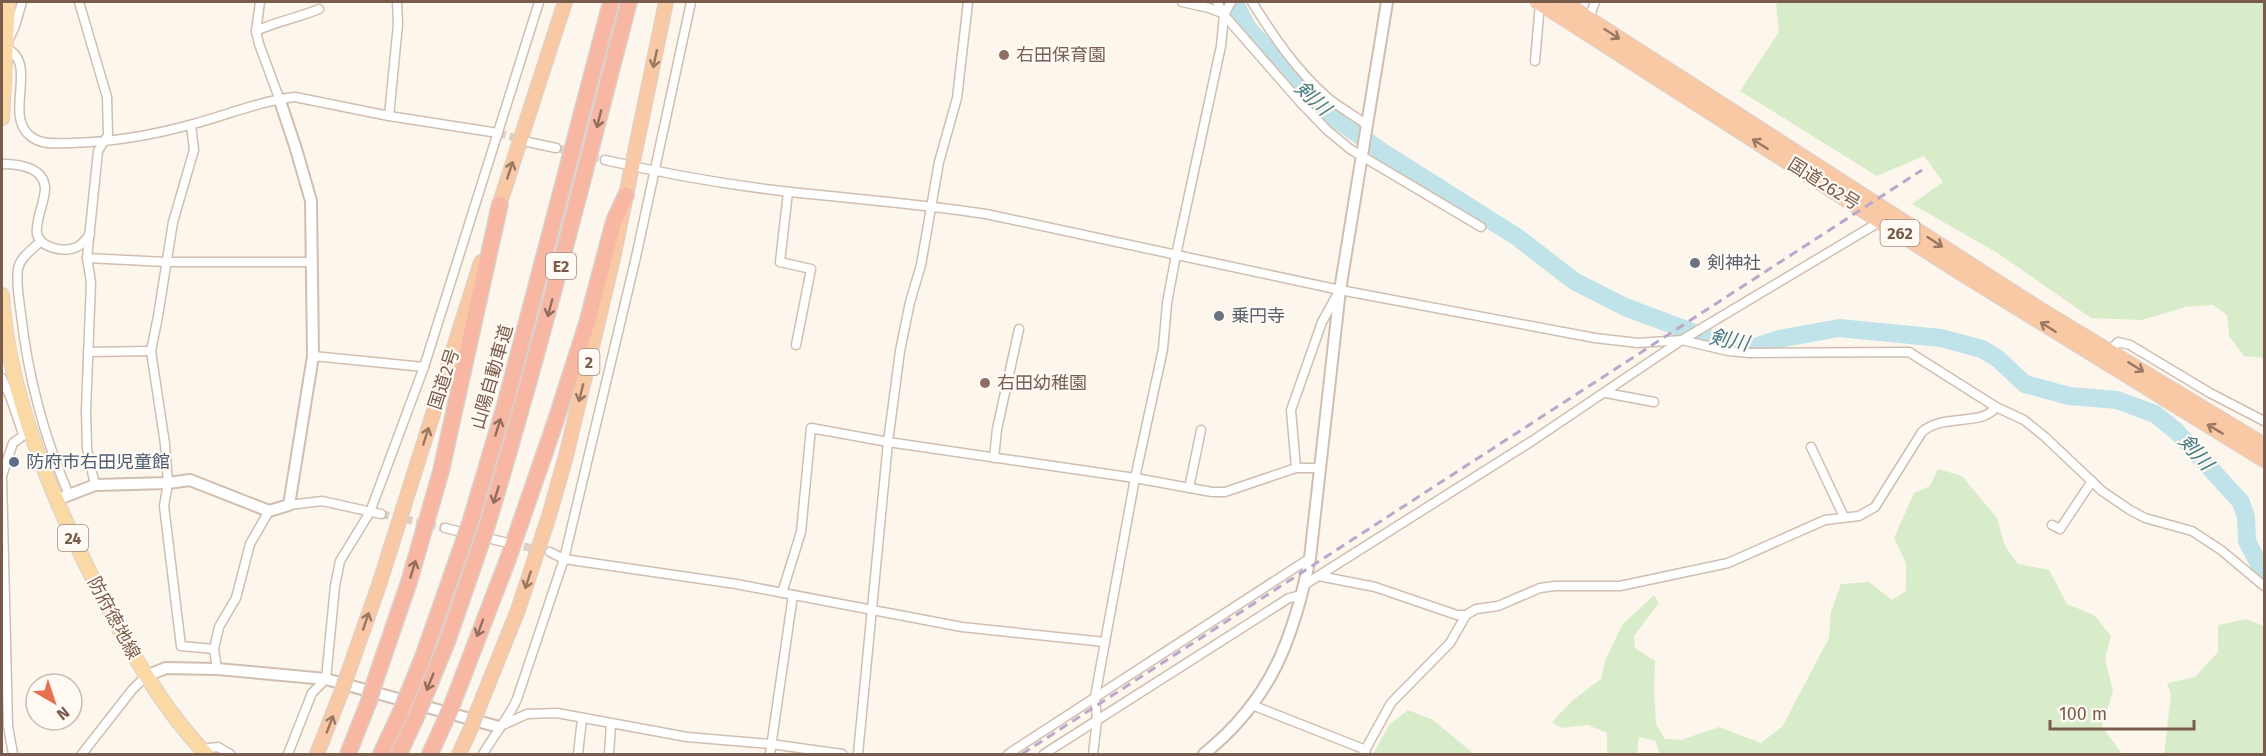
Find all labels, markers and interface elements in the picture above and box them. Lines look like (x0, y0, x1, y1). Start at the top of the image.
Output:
one-way arrow (1604, 27, 1621, 40)
place label: 右田保育園 (1016, 44, 1106, 66)
marker: 右田保育園 (997, 48, 1011, 62)
one-way arrow (649, 49, 660, 68)
water label: 剣川 (1290, 76, 1337, 122)
one-way arrow (592, 109, 604, 128)
one-way arrow (1752, 137, 1769, 149)
street label: 国道262号 (1784, 153, 1864, 215)
one-way arrow (506, 161, 517, 180)
road number: 262 (1880, 220, 1920, 246)
one-way arrow (1926, 236, 1943, 248)
place label: 剣神社 (1707, 252, 1761, 274)
road number: E2 (546, 253, 576, 279)
marker: 剣神社 (1688, 256, 1702, 270)
one-way arrow (543, 298, 555, 317)
place label: 乗円寺 (1231, 305, 1285, 327)
marker: 乗円寺 (1212, 309, 1226, 323)
one-way arrow (2040, 321, 2057, 333)
street label: 山陽自動車道 (467, 322, 517, 432)
water label: 剣川 (1707, 324, 1753, 356)
street label: 国道2号 (424, 346, 464, 412)
road number: 2 (578, 349, 600, 375)
one-way arrow (2127, 362, 2144, 374)
place label: 右田幼稚園 (997, 372, 1087, 394)
marker: 右田幼稚園 (978, 376, 992, 390)
one-way arrow (575, 383, 587, 402)
one-way arrow (493, 418, 504, 437)
one-way arrow (2206, 423, 2223, 436)
one-way arrow (421, 427, 432, 446)
water label: 剣川 (2174, 429, 2220, 476)
place label: 防府市右田児童館 (26, 451, 170, 473)
marker: 防府市右田児童館 (7, 455, 21, 469)
one-way arrow (490, 486, 501, 505)
road number: 24 (58, 525, 88, 551)
one-way arrow (408, 560, 419, 579)
one-way arrow (522, 570, 533, 589)
street label: 防府徳地線 (83, 573, 145, 663)
one-way arrow (362, 612, 373, 631)
one-way arrow (474, 619, 485, 637)
north arrow (24, 672, 84, 732)
one-way arrow (424, 673, 435, 691)
scale bar (2050, 693, 2194, 731)
text: N (53, 703, 73, 724)
text: 100 m (2059, 703, 2107, 725)
one-way arrow (325, 715, 336, 733)

